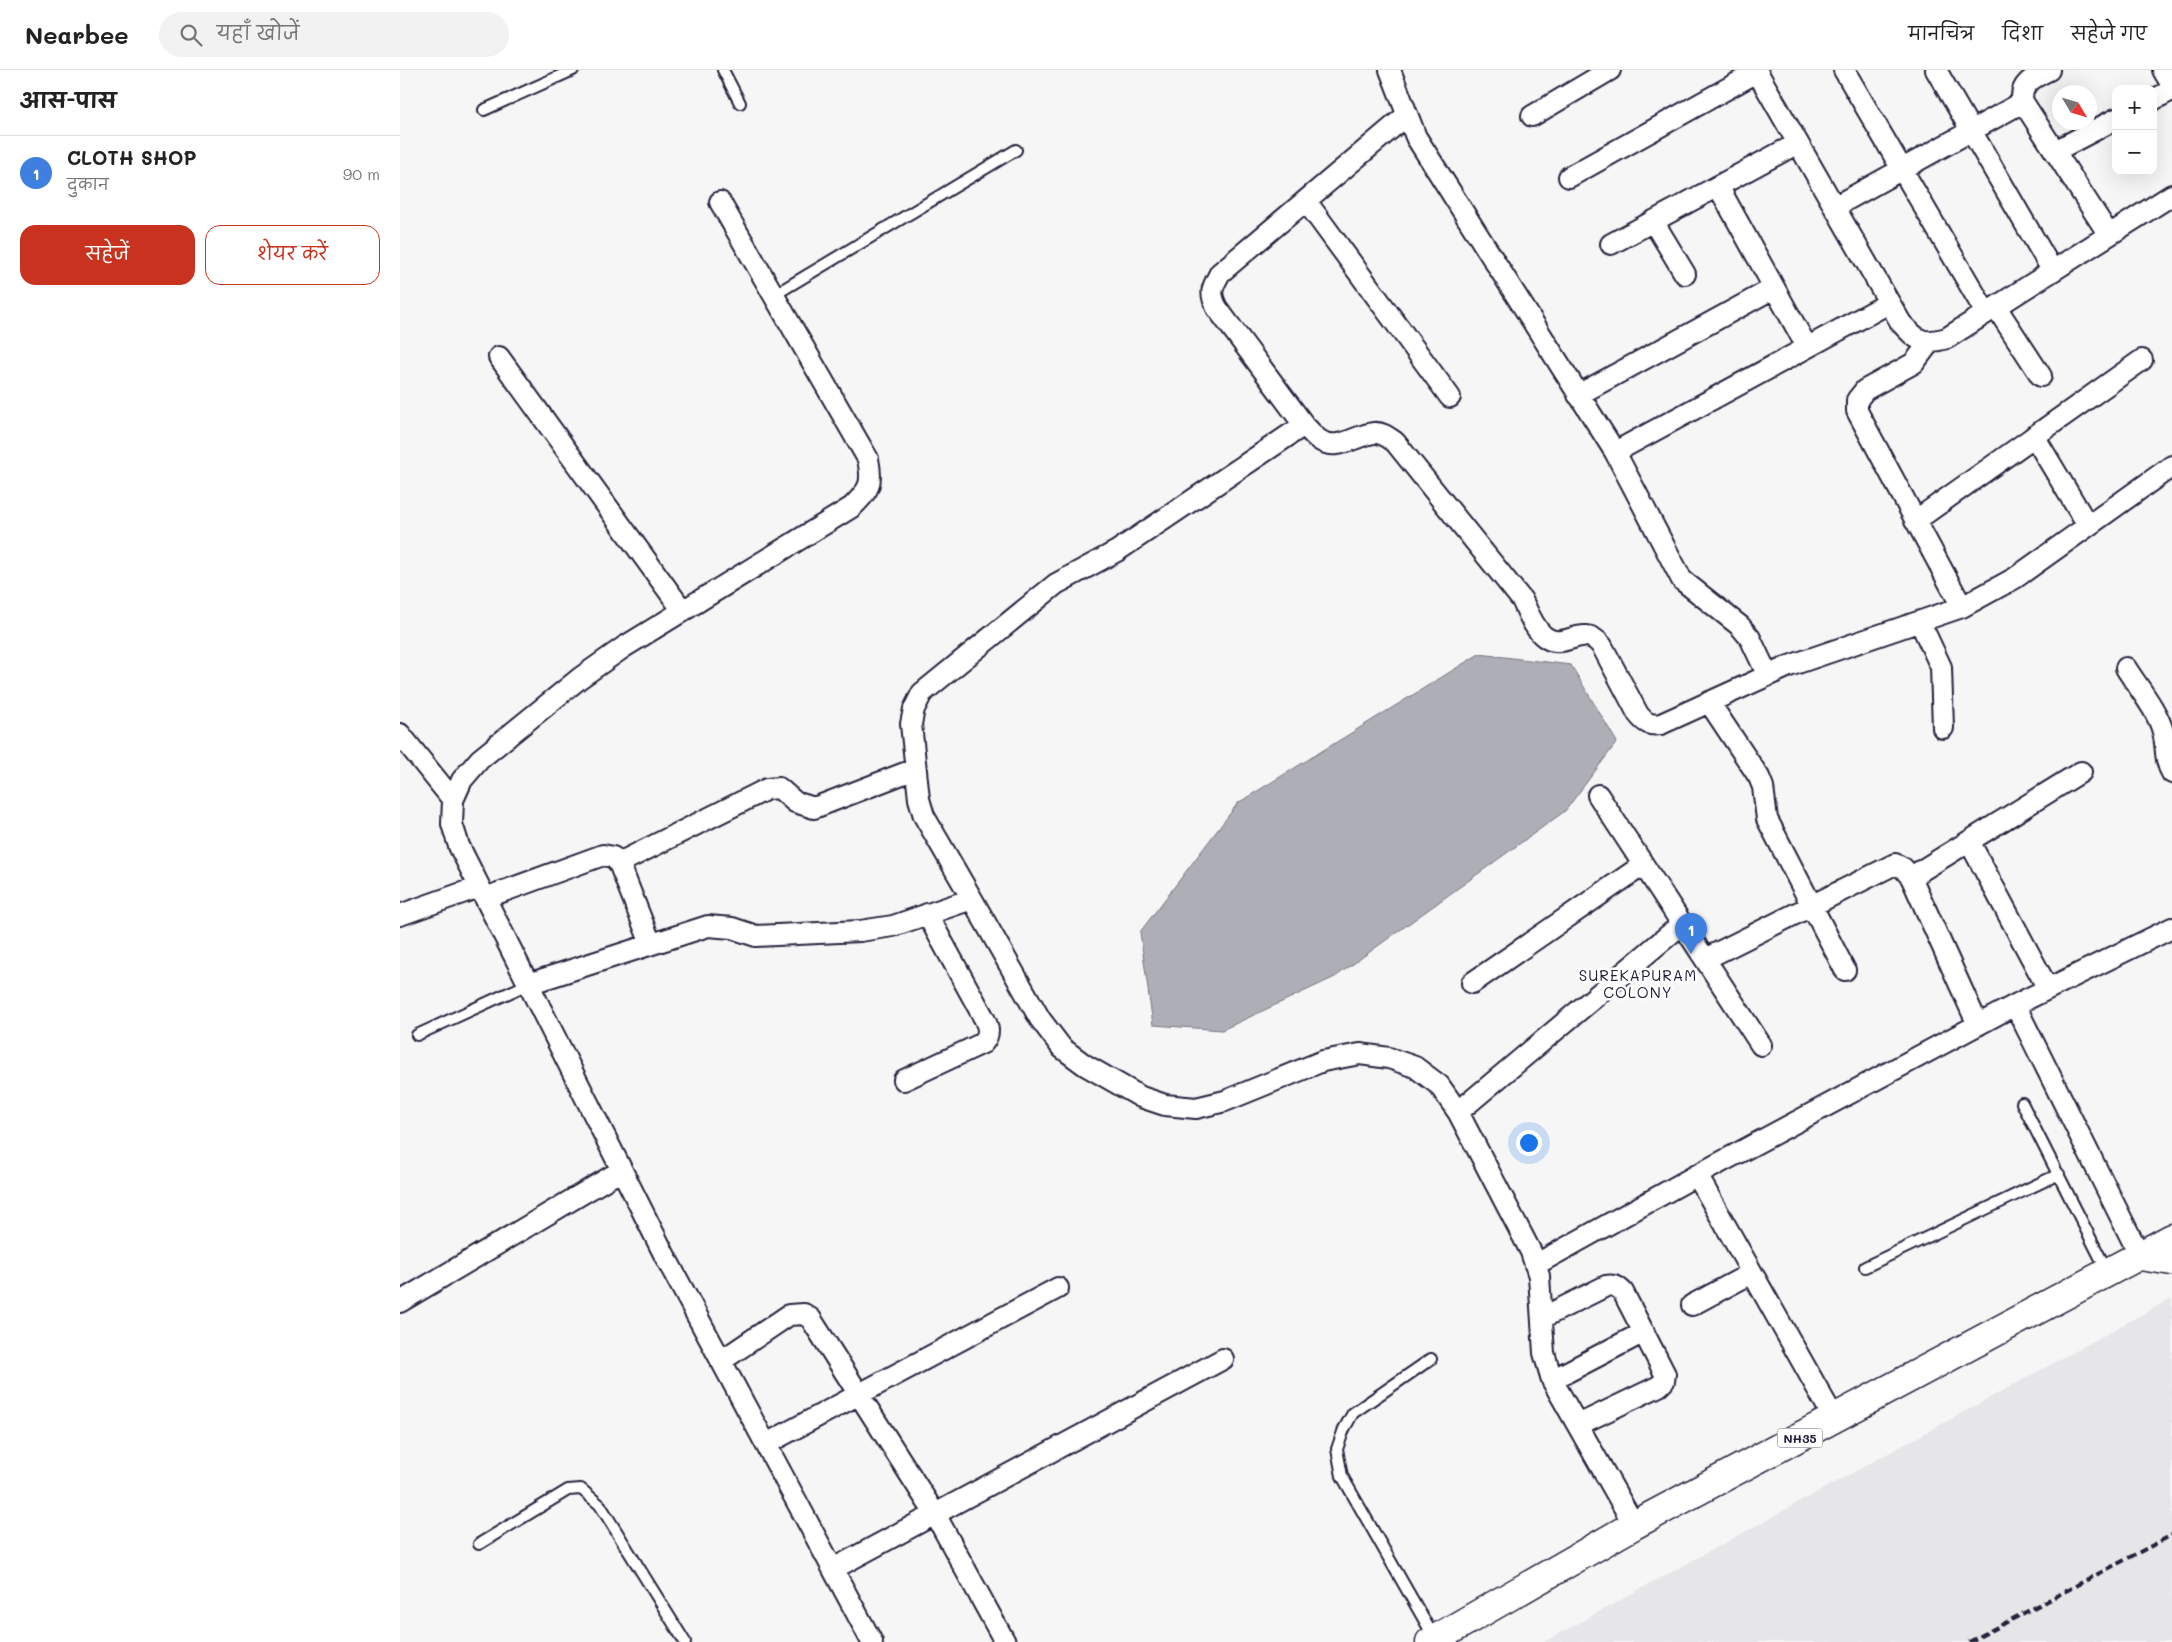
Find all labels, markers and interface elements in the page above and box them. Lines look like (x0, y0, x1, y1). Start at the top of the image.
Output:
search box (159, 12, 509, 57)
text: Nearbee (25, 19, 129, 50)
text: यहाँ खोजें (217, 20, 300, 45)
icon: search (177, 21, 205, 49)
text: मानचित्र (1908, 21, 1974, 45)
text: दिशा (2002, 21, 2043, 45)
text: सहेजे गए (2071, 21, 2147, 45)
north arrow (2052, 85, 2097, 130)
map controls (2112, 85, 2157, 175)
button: + (2112, 85, 2157, 130)
text: आस-पास (20, 86, 116, 113)
button: − (2112, 130, 2157, 175)
text: CLOTH SHOP (67, 145, 197, 170)
text: 1 (32, 163, 40, 184)
text: 90 m (343, 163, 380, 184)
text: दुकान (67, 173, 109, 194)
button: सहेजें (20, 225, 195, 285)
button: शेयर करें (205, 225, 380, 285)
pin: 1 (1675, 913, 1707, 954)
district label: SUREKAPURAM COLONY (1579, 965, 1697, 1002)
your location (1516, 1130, 1542, 1156)
road number: NH35 (1778, 1429, 1822, 1448)

